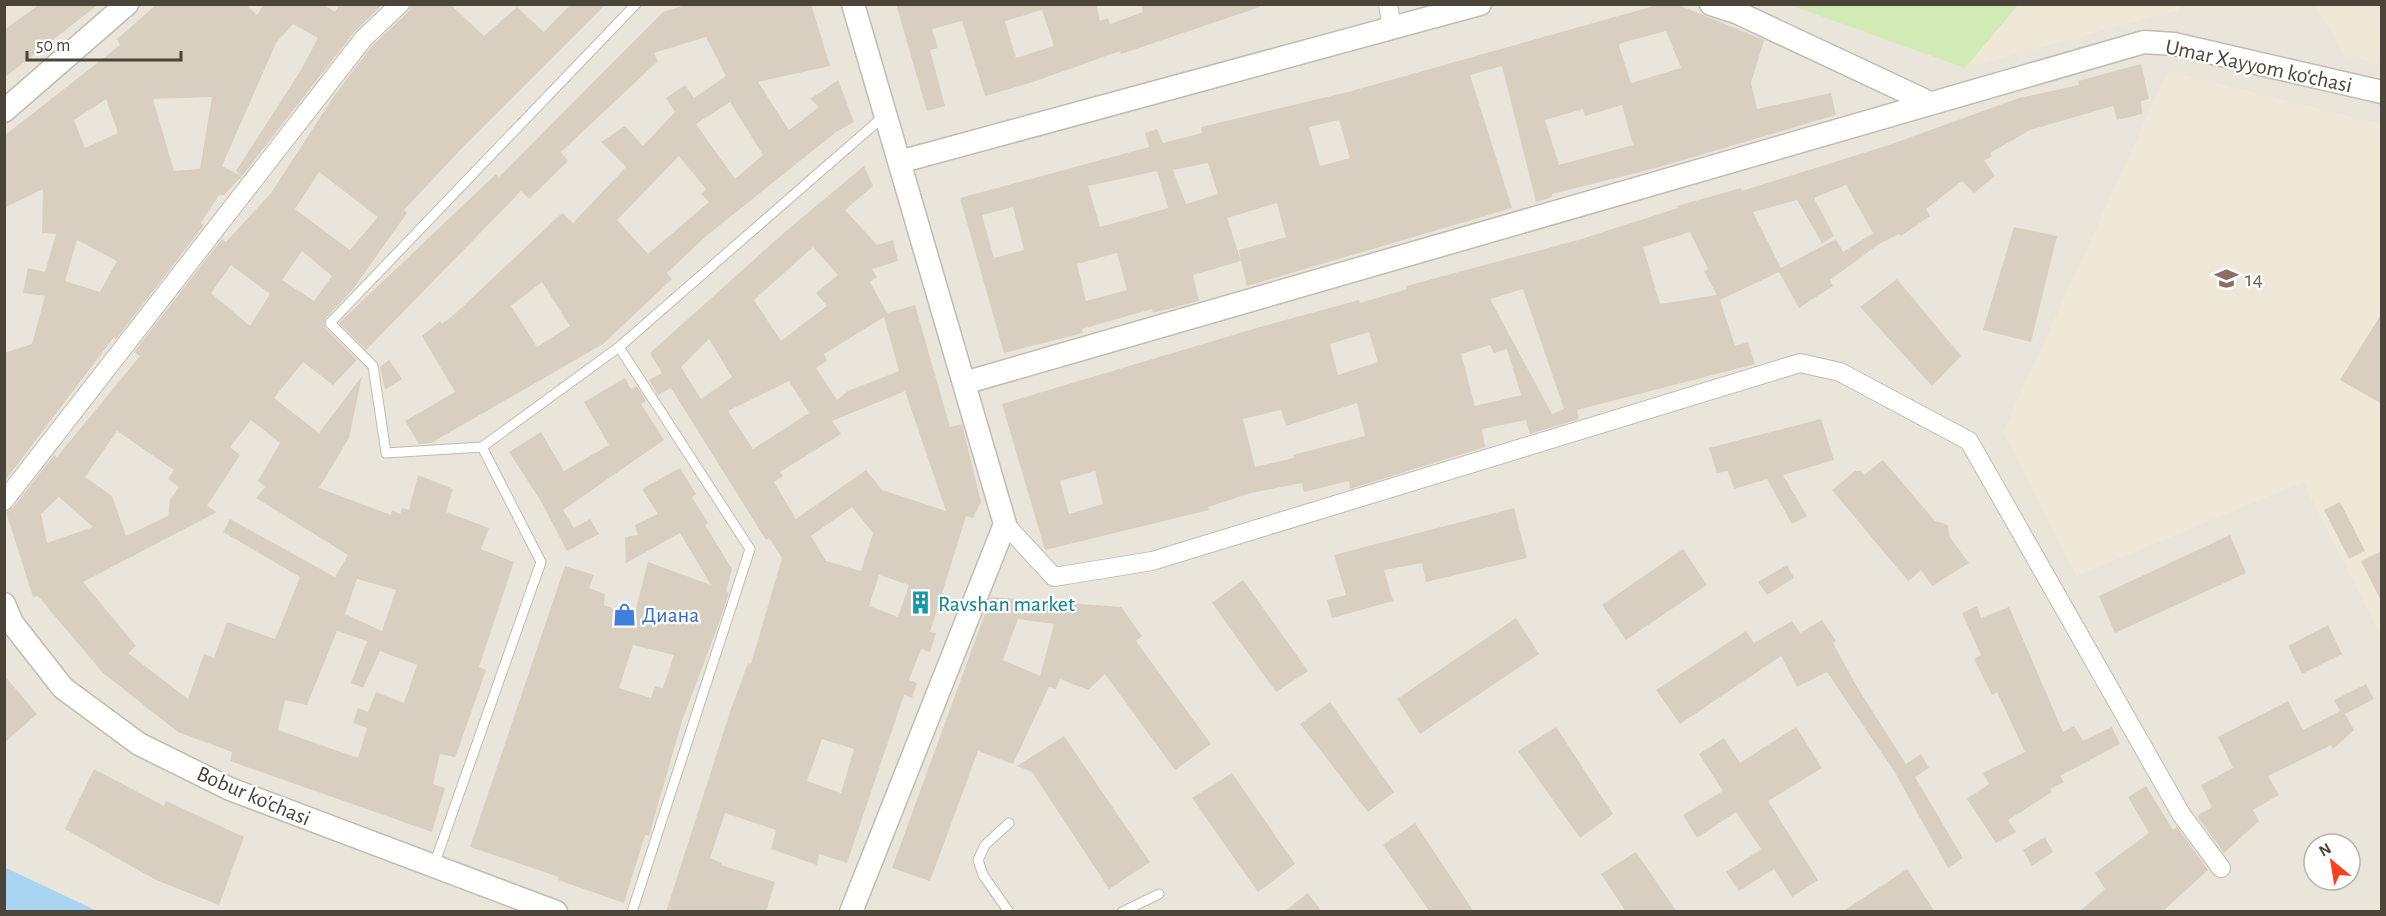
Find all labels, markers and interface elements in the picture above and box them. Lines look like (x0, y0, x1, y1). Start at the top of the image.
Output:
scale bar (27, 24, 182, 62)
street label: Umar Xayyom ko‘chasi (2163, 35, 2354, 97)
text: 50 m (36, 37, 70, 55)
school or university icon: 14 (2214, 265, 2240, 291)
place label: 14 (2245, 268, 2263, 290)
building icon: Ravshan market (907, 590, 933, 616)
place label: Ravshan market (938, 593, 1075, 615)
shop icon: Диана (611, 601, 637, 627)
place label: Диана (642, 604, 699, 626)
street label: Bobur ko'chasi (194, 762, 314, 830)
north arrow (2302, 832, 2362, 892)
text: N (2316, 840, 2334, 860)

